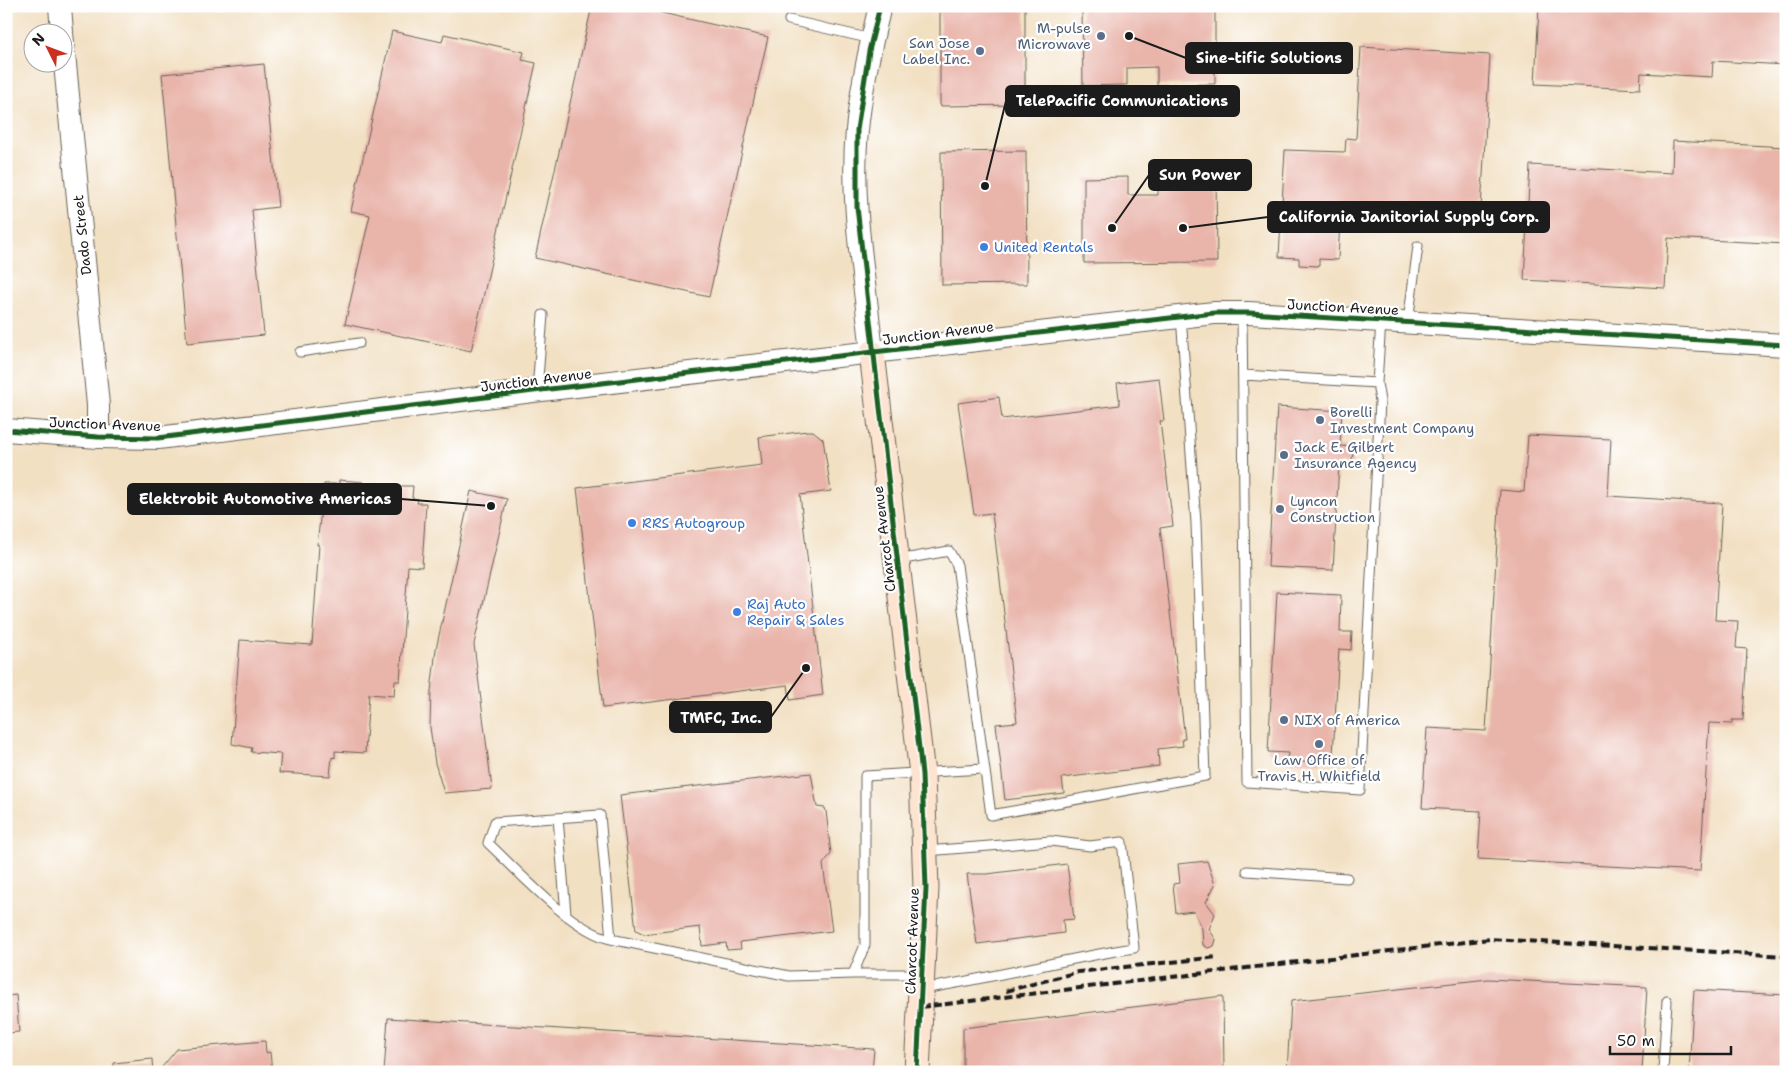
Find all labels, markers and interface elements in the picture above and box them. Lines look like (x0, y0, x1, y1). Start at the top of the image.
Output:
place label: M-pulse Microwave (1018, 19, 1091, 53)
north arrow (22, 22, 72, 72)
text: N (28, 29, 49, 49)
marker: M-pulse Microwave (1095, 30, 1107, 42)
place label: San Jose Label Inc. (903, 34, 970, 68)
callout: Sine-tific Solutions (1186, 43, 1352, 73)
marker: San Jose Label Inc. (974, 45, 986, 57)
text: Sine-tific Solutions (1196, 48, 1342, 68)
callout: TelePacific Communications (1006, 86, 1239, 116)
text: TelePacific Communications (1016, 91, 1228, 111)
callout: Sun Power (1149, 160, 1251, 190)
text: Sun Power (1159, 165, 1241, 185)
street label: Dado Street (69, 194, 95, 276)
callout: California Janitorial Supply Corp. (1268, 202, 1549, 232)
text: California Janitorial Supply Corp. (1279, 207, 1539, 227)
place label: United Rentals (994, 238, 1094, 256)
marker: United Rentals (978, 241, 990, 253)
street label: Junction Avenue (1287, 295, 1400, 319)
street label: Junction Avenue (881, 317, 995, 349)
street label: Junction Avenue (479, 364, 593, 396)
place label: Borelli Investment Company (1330, 403, 1474, 437)
street label: Junction Avenue (49, 413, 161, 435)
marker: Borelli Investment Company (1314, 414, 1326, 426)
place label: Jack E. Gilbert Insurance Agency (1294, 438, 1417, 472)
marker: Jack E. Gilbert Insurance Agency (1278, 449, 1290, 461)
callout: Elektrobit Automotive Americas (128, 484, 401, 514)
street label: Charcot Avenue (869, 485, 899, 593)
text: Elektrobit Automotive Americas (139, 489, 391, 509)
place label: Lyncon Construction (1290, 492, 1376, 526)
marker: Lyncon Construction (1274, 503, 1286, 515)
place label: RRS Autogroup (642, 514, 745, 532)
marker: RRS Autogroup (626, 517, 638, 529)
place label: Raj Auto Repair & Sales (747, 595, 844, 629)
marker: Raj Auto Repair & Sales (731, 606, 743, 618)
callout: TMFC, Inc. (670, 702, 771, 732)
text: TMFC, Inc. (680, 708, 762, 728)
place label: NIX of America (1294, 711, 1400, 729)
marker: NIX of America (1278, 714, 1290, 726)
marker: Law Office of Travis H. Whitfield (1313, 738, 1325, 750)
place label: Law Office of Travis H. Whitfield (1257, 751, 1381, 785)
street label: Charcot Avenue (901, 887, 923, 995)
scale bar (1610, 1023, 1731, 1055)
text: 50 m (1617, 1031, 1655, 1051)

